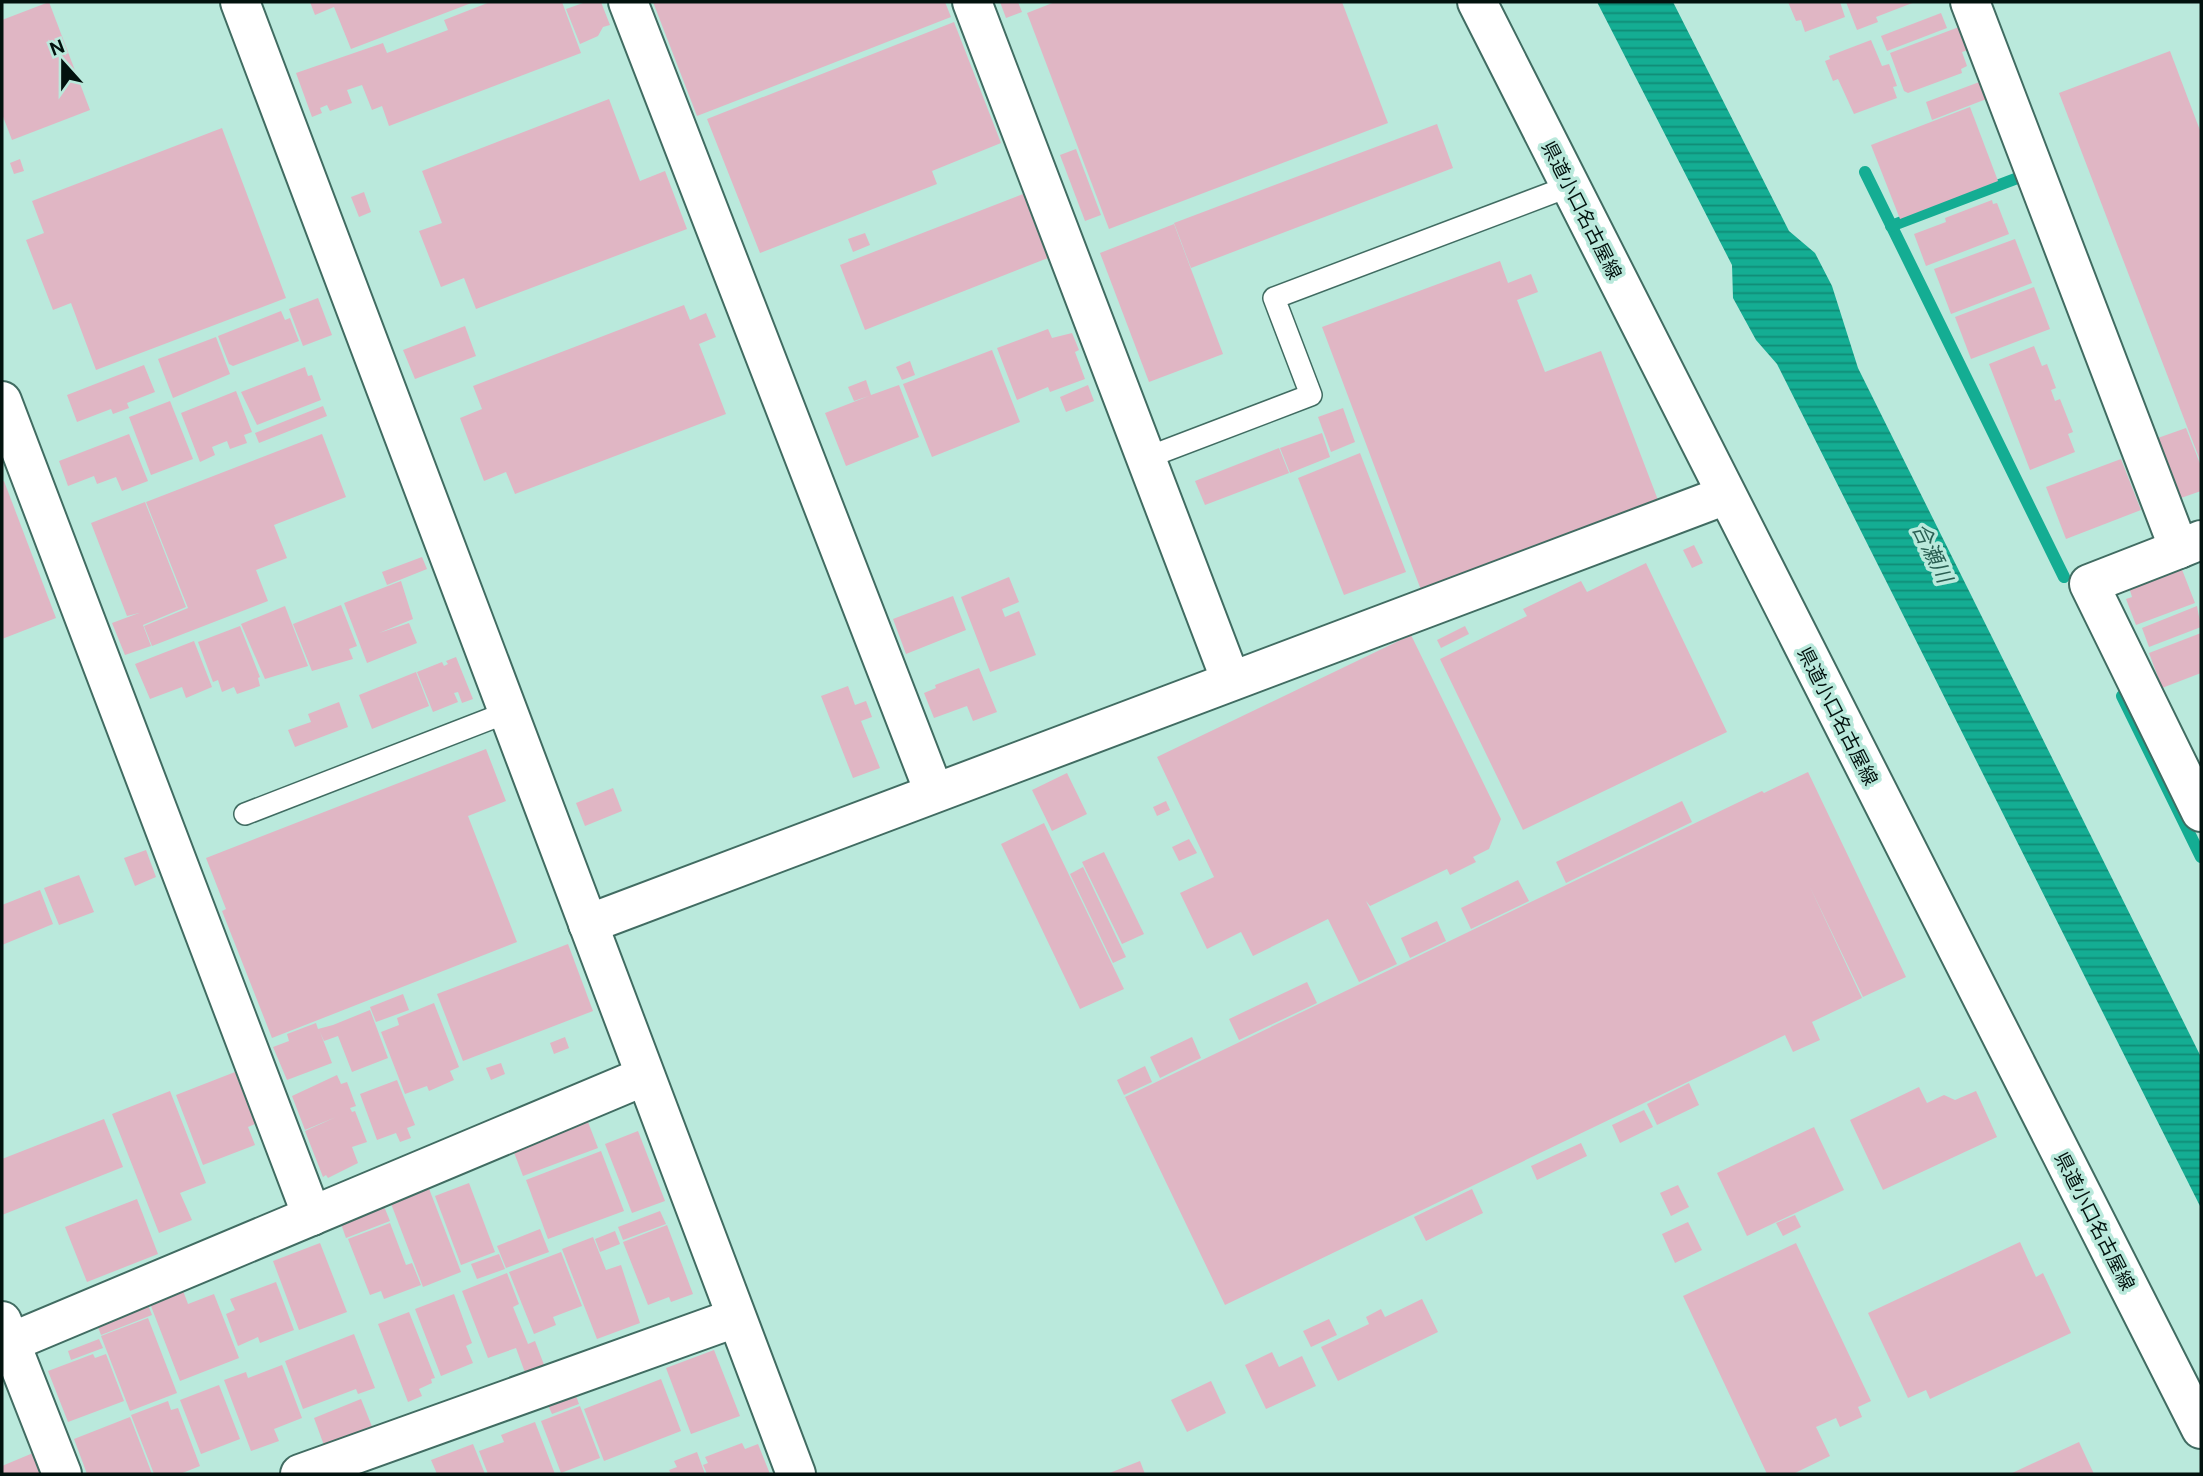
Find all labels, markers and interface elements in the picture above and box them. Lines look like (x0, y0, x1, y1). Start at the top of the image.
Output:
north arrow (28, 28, 98, 98)
text: N (46, 33, 68, 62)
street label: 県道小口名古屋線 (1536, 137, 1627, 284)
water label: 合瀬川 (1906, 519, 1959, 589)
street label: 県道小口名古屋線 (1792, 643, 1883, 790)
street label: 県道小口名古屋線 (2049, 1148, 2140, 1295)

